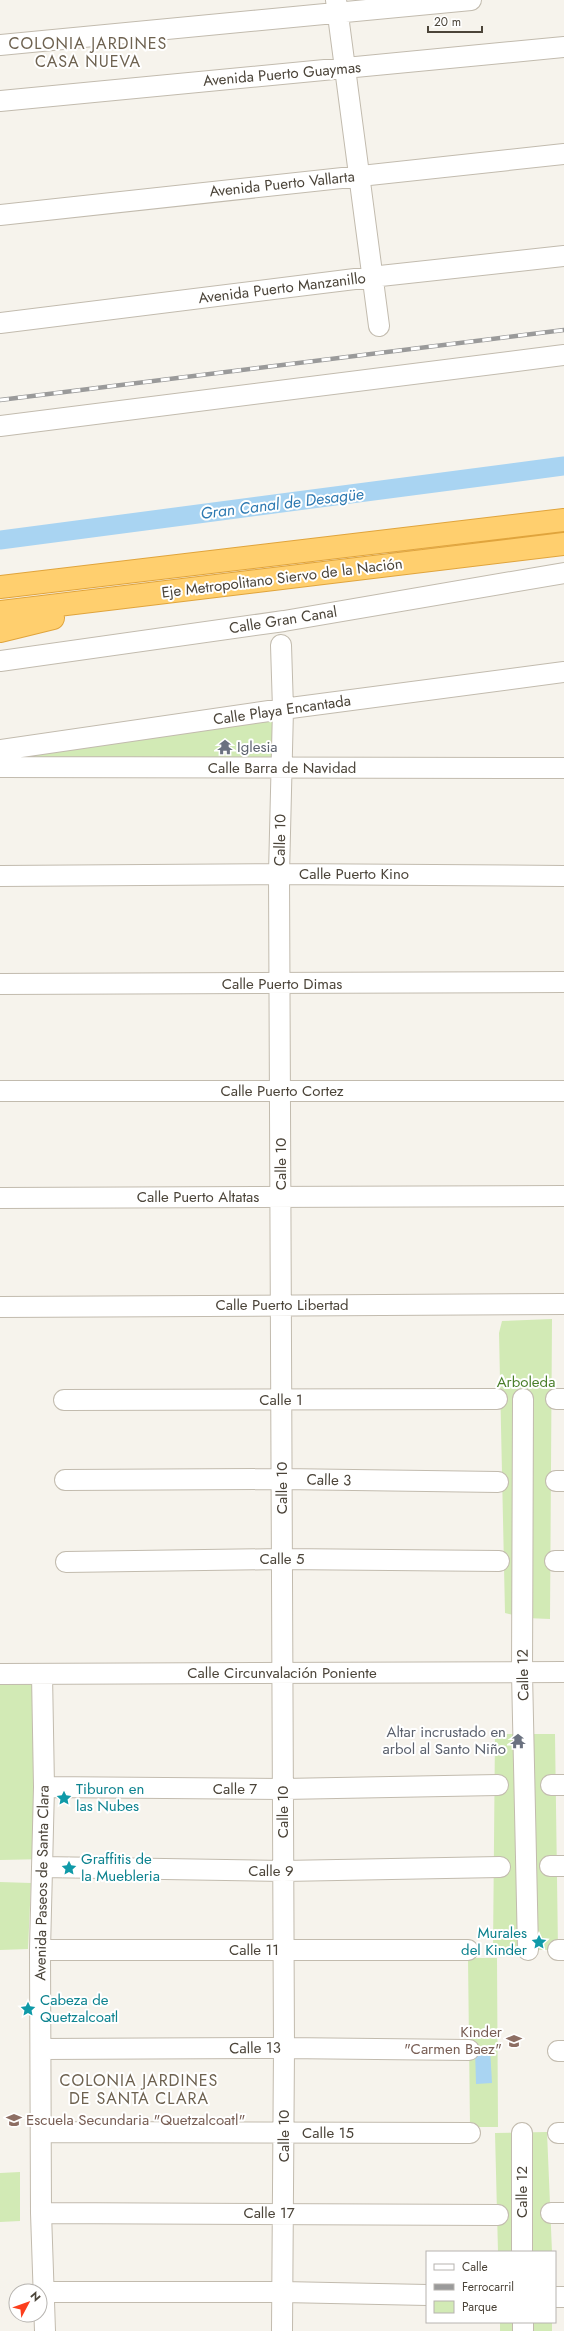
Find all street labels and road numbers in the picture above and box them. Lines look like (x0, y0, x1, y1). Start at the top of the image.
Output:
street label: Avenida Puerto Guaymas (202, 56, 362, 92)
street label: Avenida Puerto Vallarta (208, 165, 356, 203)
street label: Avenida Puerto Manzanillo (197, 267, 367, 309)
street label: Eje Metropolitano Siervo de la Nación (160, 552, 404, 604)
street label: Calle Gran Canal (227, 601, 339, 639)
street label: Calle Playa Encantada (212, 689, 352, 731)
street label: Calle Barra de Navidad (208, 757, 356, 779)
street label: Calle 10 (269, 814, 291, 866)
street label: Calle Puerto Kino (299, 863, 409, 885)
street label: Calle Puerto Dimas (222, 973, 342, 995)
street label: Calle Puerto Cortez (220, 1080, 344, 1102)
street label: Calle 10 (270, 1138, 292, 1190)
street label: Calle Puerto Altatas (137, 1186, 259, 1208)
street label: Calle Puerto Libertad (215, 1294, 349, 1316)
street label: Calle 1 (259, 1389, 303, 1411)
street label: Calle 10 (271, 1462, 293, 1514)
street label: Calle 3 (306, 1469, 352, 1491)
street label: Calle 5 (259, 1548, 305, 1570)
street label: Calle 12 (512, 1649, 534, 1701)
street label: Calle Circunvalación Poniente (187, 1662, 377, 1684)
street label: Calle 7 (213, 1778, 257, 1800)
street label: Avenida Paseos de Santa Clara (29, 1785, 55, 1981)
street label: Calle 10 (272, 1786, 294, 1838)
street label: Calle 9 (248, 1860, 294, 1882)
street label: Calle 11 (229, 1939, 279, 1961)
street label: Calle 13 (229, 2037, 281, 2059)
street label: Calle 10 (273, 2110, 295, 2162)
street label: Calle 15 (302, 2122, 354, 2144)
street label: Calle 12 (511, 2166, 533, 2218)
street label: Calle 17 (243, 2202, 295, 2224)

